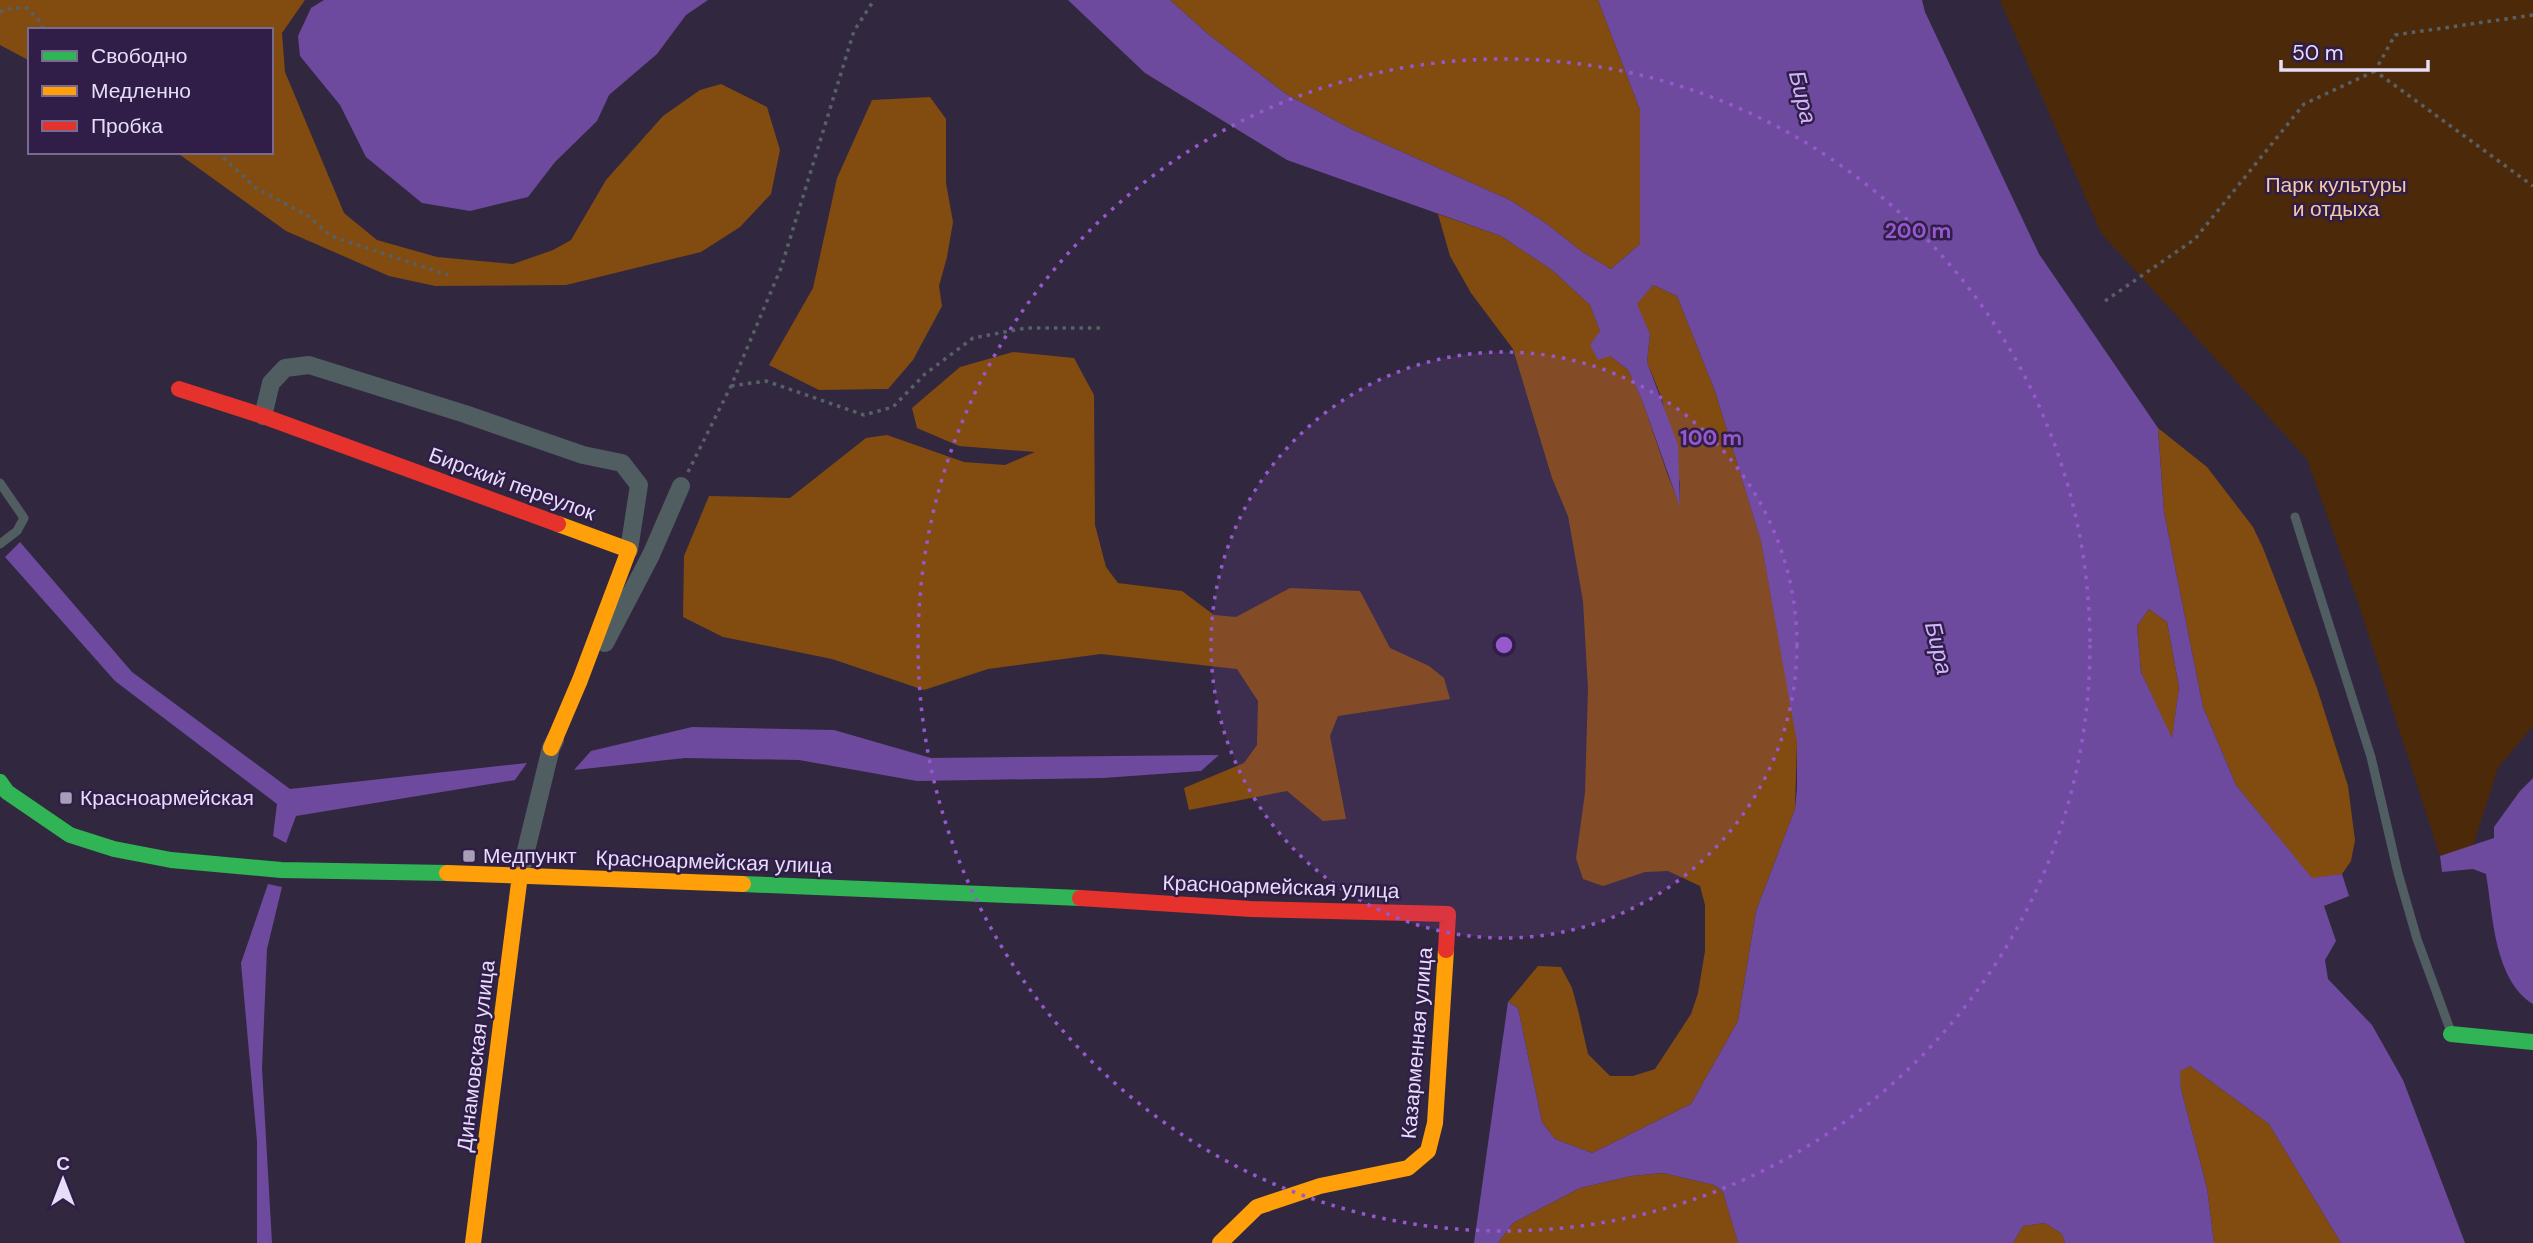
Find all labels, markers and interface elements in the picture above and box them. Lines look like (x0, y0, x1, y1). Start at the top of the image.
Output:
legend (28, 28, 273, 154)
scale bar (2281, 28, 2428, 72)
text: 50 m (2292, 39, 2343, 67)
text: Свободно (91, 42, 188, 70)
water label: Бира (1782, 67, 1824, 127)
text: Медленно (91, 77, 191, 105)
text: Пробка (91, 112, 163, 140)
park label: Парк культуры и отдыха (2265, 171, 2407, 223)
text: 200 m (1885, 217, 1951, 245)
text: 100 m (1680, 424, 1742, 452)
street label: Бирский переулок (425, 441, 600, 527)
water label: Бира (1918, 618, 1960, 678)
centre of rings (1492, 633, 1516, 657)
place label: Красноармейская (80, 784, 254, 812)
marker: Красноармейская (58, 790, 74, 806)
place label: Медпункт (483, 842, 577, 870)
street label: Красноармейская улица (595, 844, 833, 880)
marker: Медпункт (461, 848, 477, 864)
street label: Красноармейская улица (1162, 869, 1400, 905)
street label: Казарменная улица (1395, 946, 1439, 1140)
street label: Динамовская улица (450, 958, 502, 1153)
north arrow (28, 1145, 98, 1215)
text: С (56, 1151, 70, 1176)

